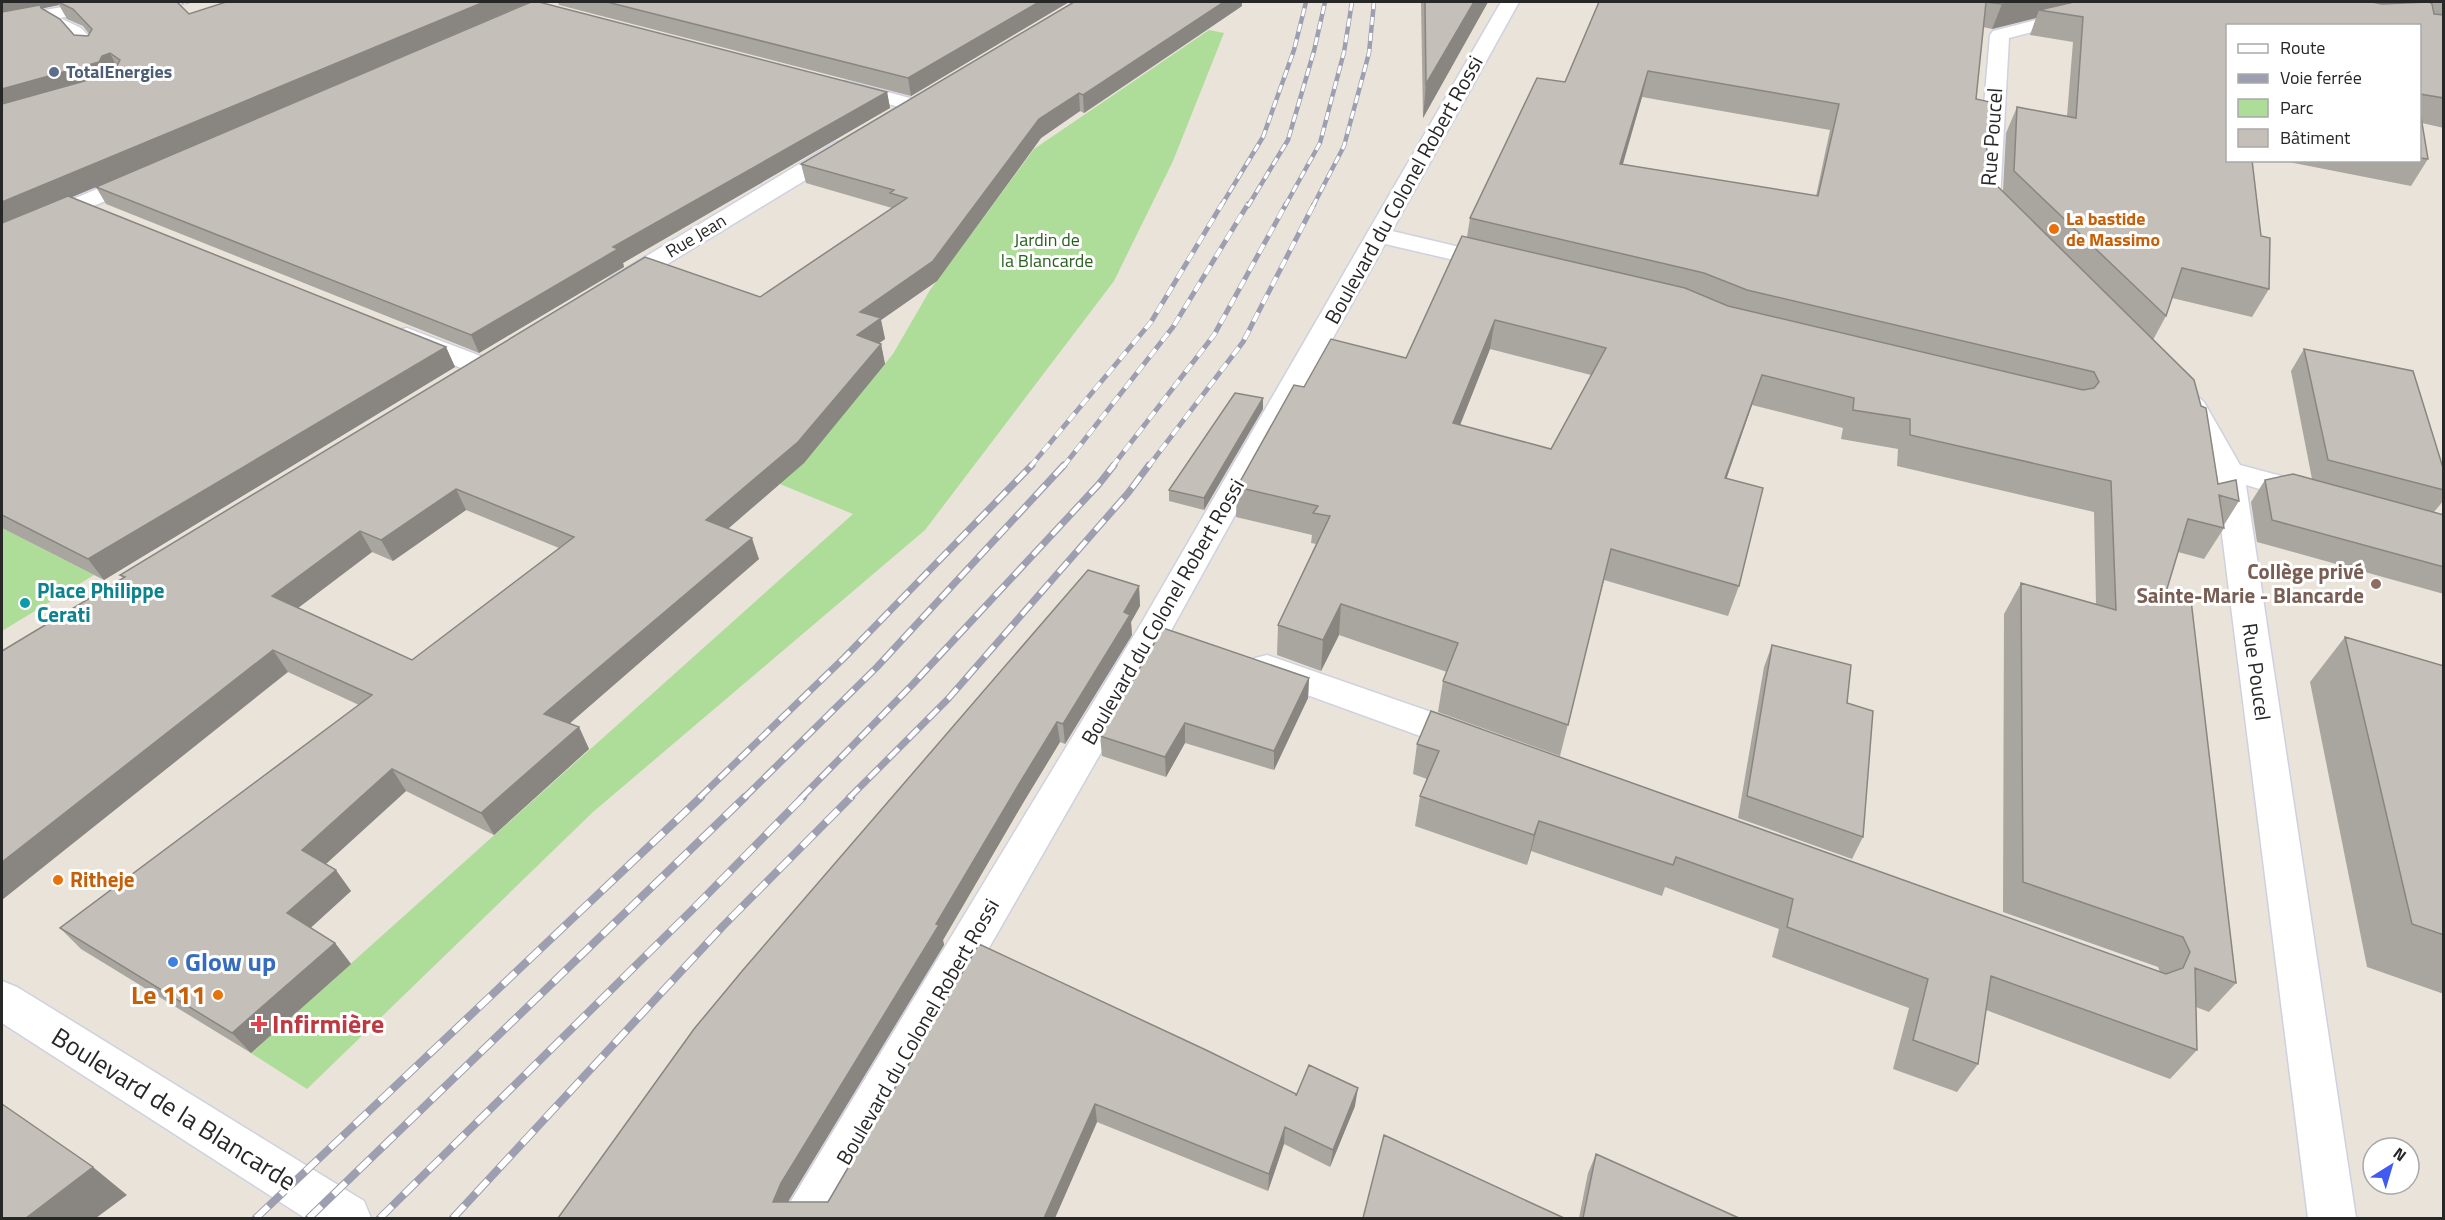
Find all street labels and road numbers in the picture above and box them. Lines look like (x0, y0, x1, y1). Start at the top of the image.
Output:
street label: Boulevard du Colonel Robert Rossi (1316, 49, 1491, 330)
street label: Rue Poucel (1972, 87, 2010, 187)
street label: Rue Jean (660, 207, 731, 264)
street label: Boulevard du Colonel Robert Rossi (1073, 472, 1252, 751)
street label: Rue Poucel (2234, 621, 2280, 723)
street label: Boulevard du Colonel Robert Rossi (828, 892, 1007, 1171)
street label: Boulevard de la Blancarde (44, 1017, 304, 1200)

